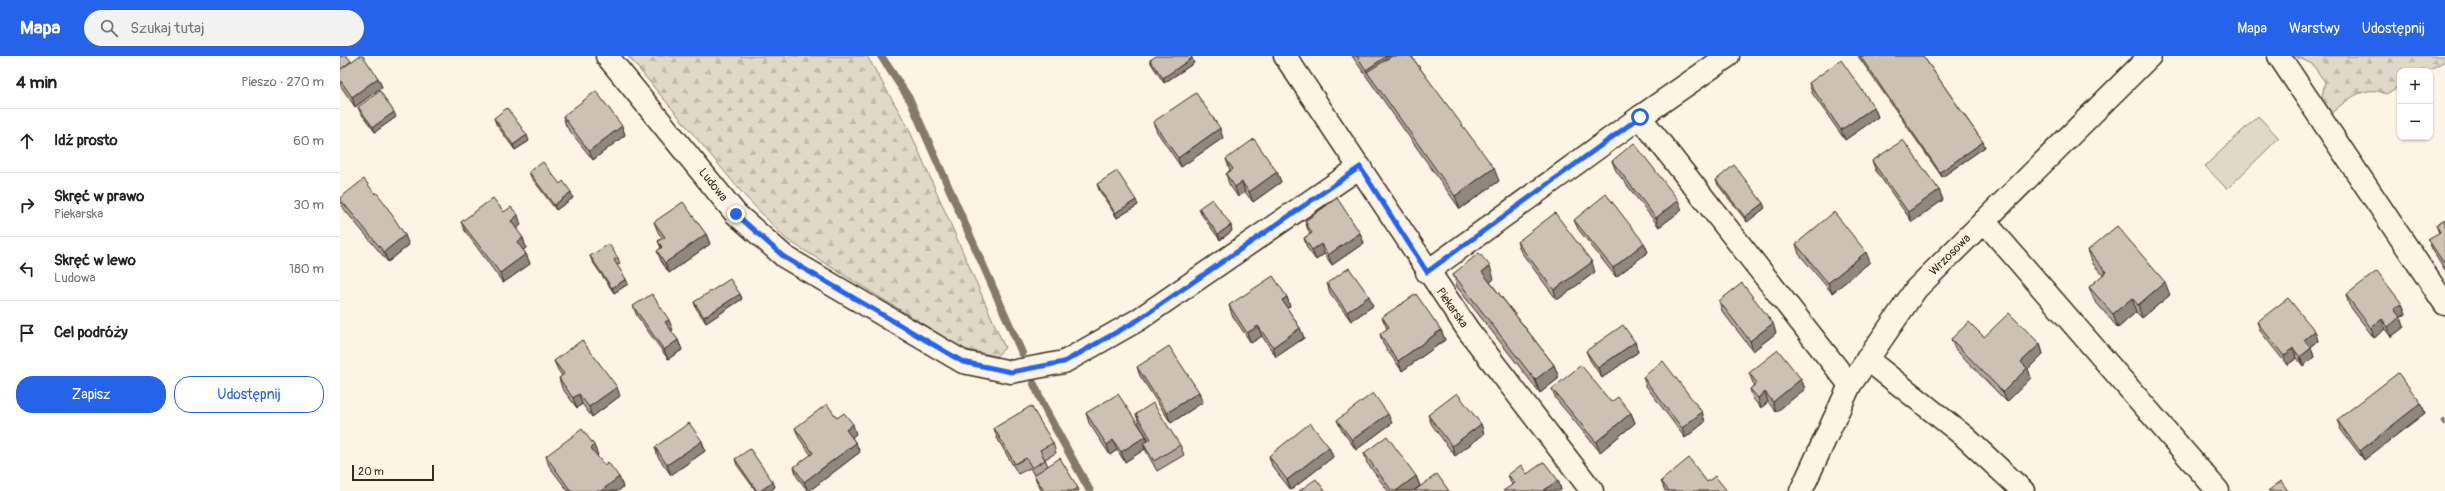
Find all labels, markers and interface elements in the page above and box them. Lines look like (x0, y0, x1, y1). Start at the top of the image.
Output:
search box (84, 10, 364, 46)
text: Mapa (20, 16, 60, 40)
icon: search (98, 17, 120, 39)
text: Szukaj tutaj (130, 19, 204, 38)
text: Mapa (2237, 20, 2267, 37)
text: Warstwy (2289, 20, 2340, 37)
text: Udostępnij (2362, 20, 2425, 37)
map controls (2397, 68, 2433, 140)
button: + (2397, 68, 2433, 104)
text: 4 min (16, 72, 57, 93)
text: Pieszo · 270 m (241, 74, 324, 90)
button: − (2397, 104, 2433, 140)
route start (1631, 108, 1649, 126)
icon: ahead (16, 130, 38, 152)
text: Idź prosto (54, 131, 118, 150)
text: 60 m (293, 133, 324, 149)
street label: Ludowa (695, 165, 731, 205)
text: Skręć w prawo (54, 187, 144, 206)
icon: right (16, 194, 38, 216)
text: 30 m (294, 197, 324, 213)
route end (727, 205, 745, 223)
text: Piekarska (54, 206, 103, 222)
street label: Wrzosowa (1926, 231, 1974, 279)
text: Skręć w lewo (54, 251, 136, 270)
icon: left (16, 258, 38, 280)
text: 180 m (289, 261, 324, 277)
text: Ludowa (54, 270, 96, 286)
street label: Piekarska (1433, 285, 1471, 331)
icon: arrive (16, 322, 38, 344)
text: Cel podróży (54, 323, 128, 342)
button: Zapisz (16, 376, 166, 413)
button: Udostępnij (174, 376, 324, 413)
scale bar (352, 463, 434, 482)
text: 20 m (358, 465, 384, 478)

